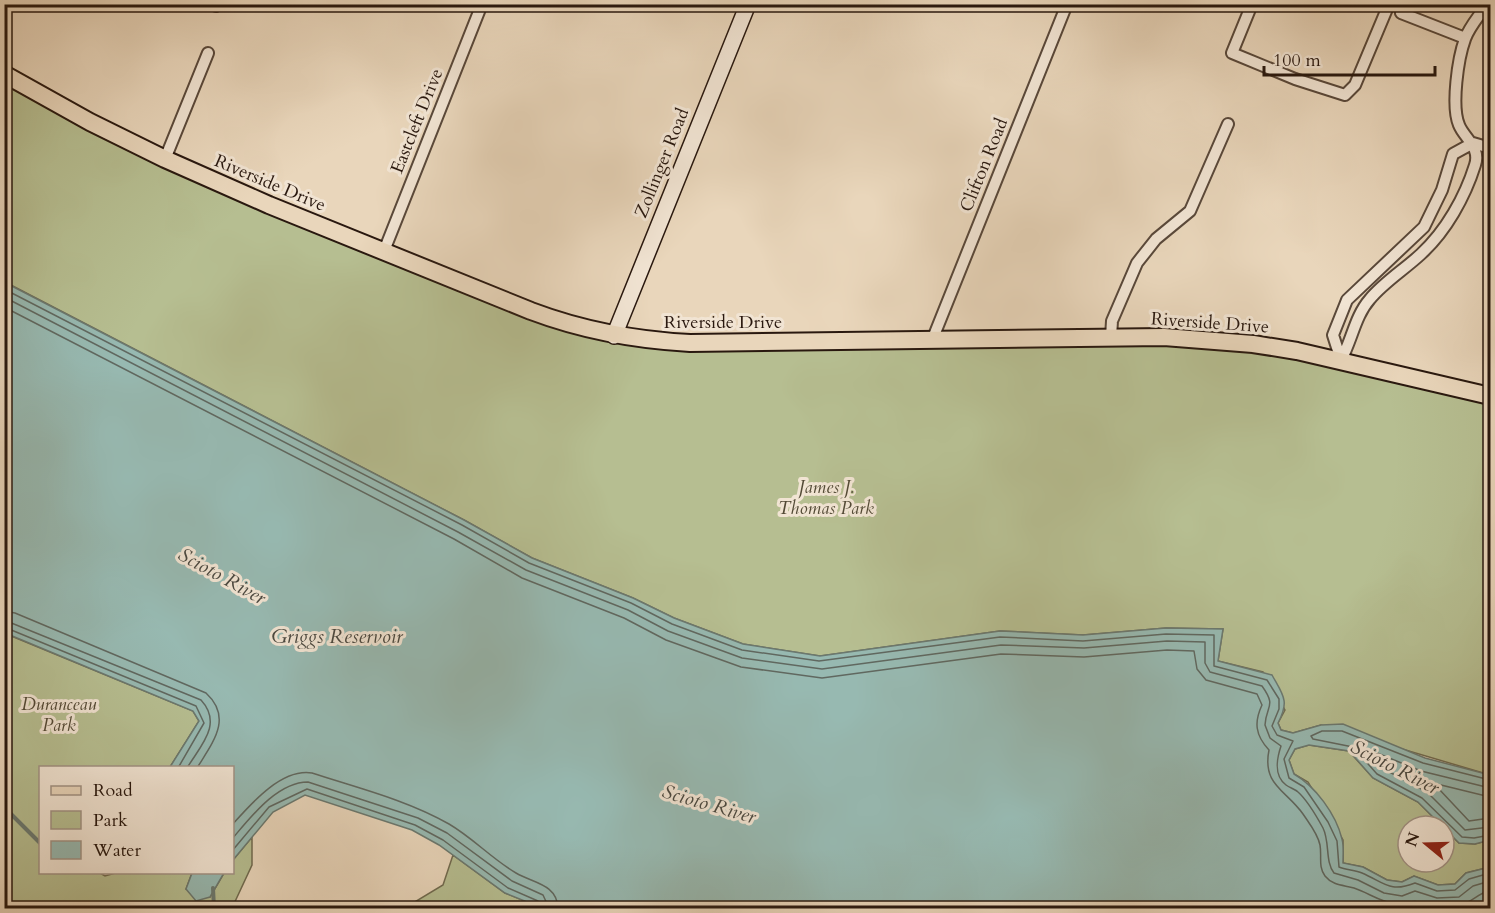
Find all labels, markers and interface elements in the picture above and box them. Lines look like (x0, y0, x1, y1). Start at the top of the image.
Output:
scale bar (1264, 39, 1435, 77)
text: 100 m (1273, 48, 1321, 73)
street label: Eastcleft Drive (385, 65, 449, 177)
street label: Zollinger Road (629, 104, 696, 222)
street label: Clifton Road (954, 114, 1014, 216)
street label: Riverside Drive (211, 148, 329, 218)
street label: Riverside Drive (1150, 306, 1270, 340)
street label: Riverside Drive (664, 310, 782, 335)
park label: James J. Thomas Park (778, 475, 874, 521)
water label: Scioto River (173, 541, 272, 612)
water label: Griggs Reservoir (271, 623, 404, 650)
park label: Duranceau Park (21, 692, 97, 738)
water label: Scioto River (1346, 733, 1445, 802)
legend (39, 766, 234, 874)
text: Road (93, 778, 133, 803)
water label: Scioto River (659, 778, 760, 831)
text: Park (93, 808, 128, 833)
north arrow (1396, 814, 1456, 874)
text: N (1400, 829, 1425, 850)
text: Water (92, 838, 142, 863)

